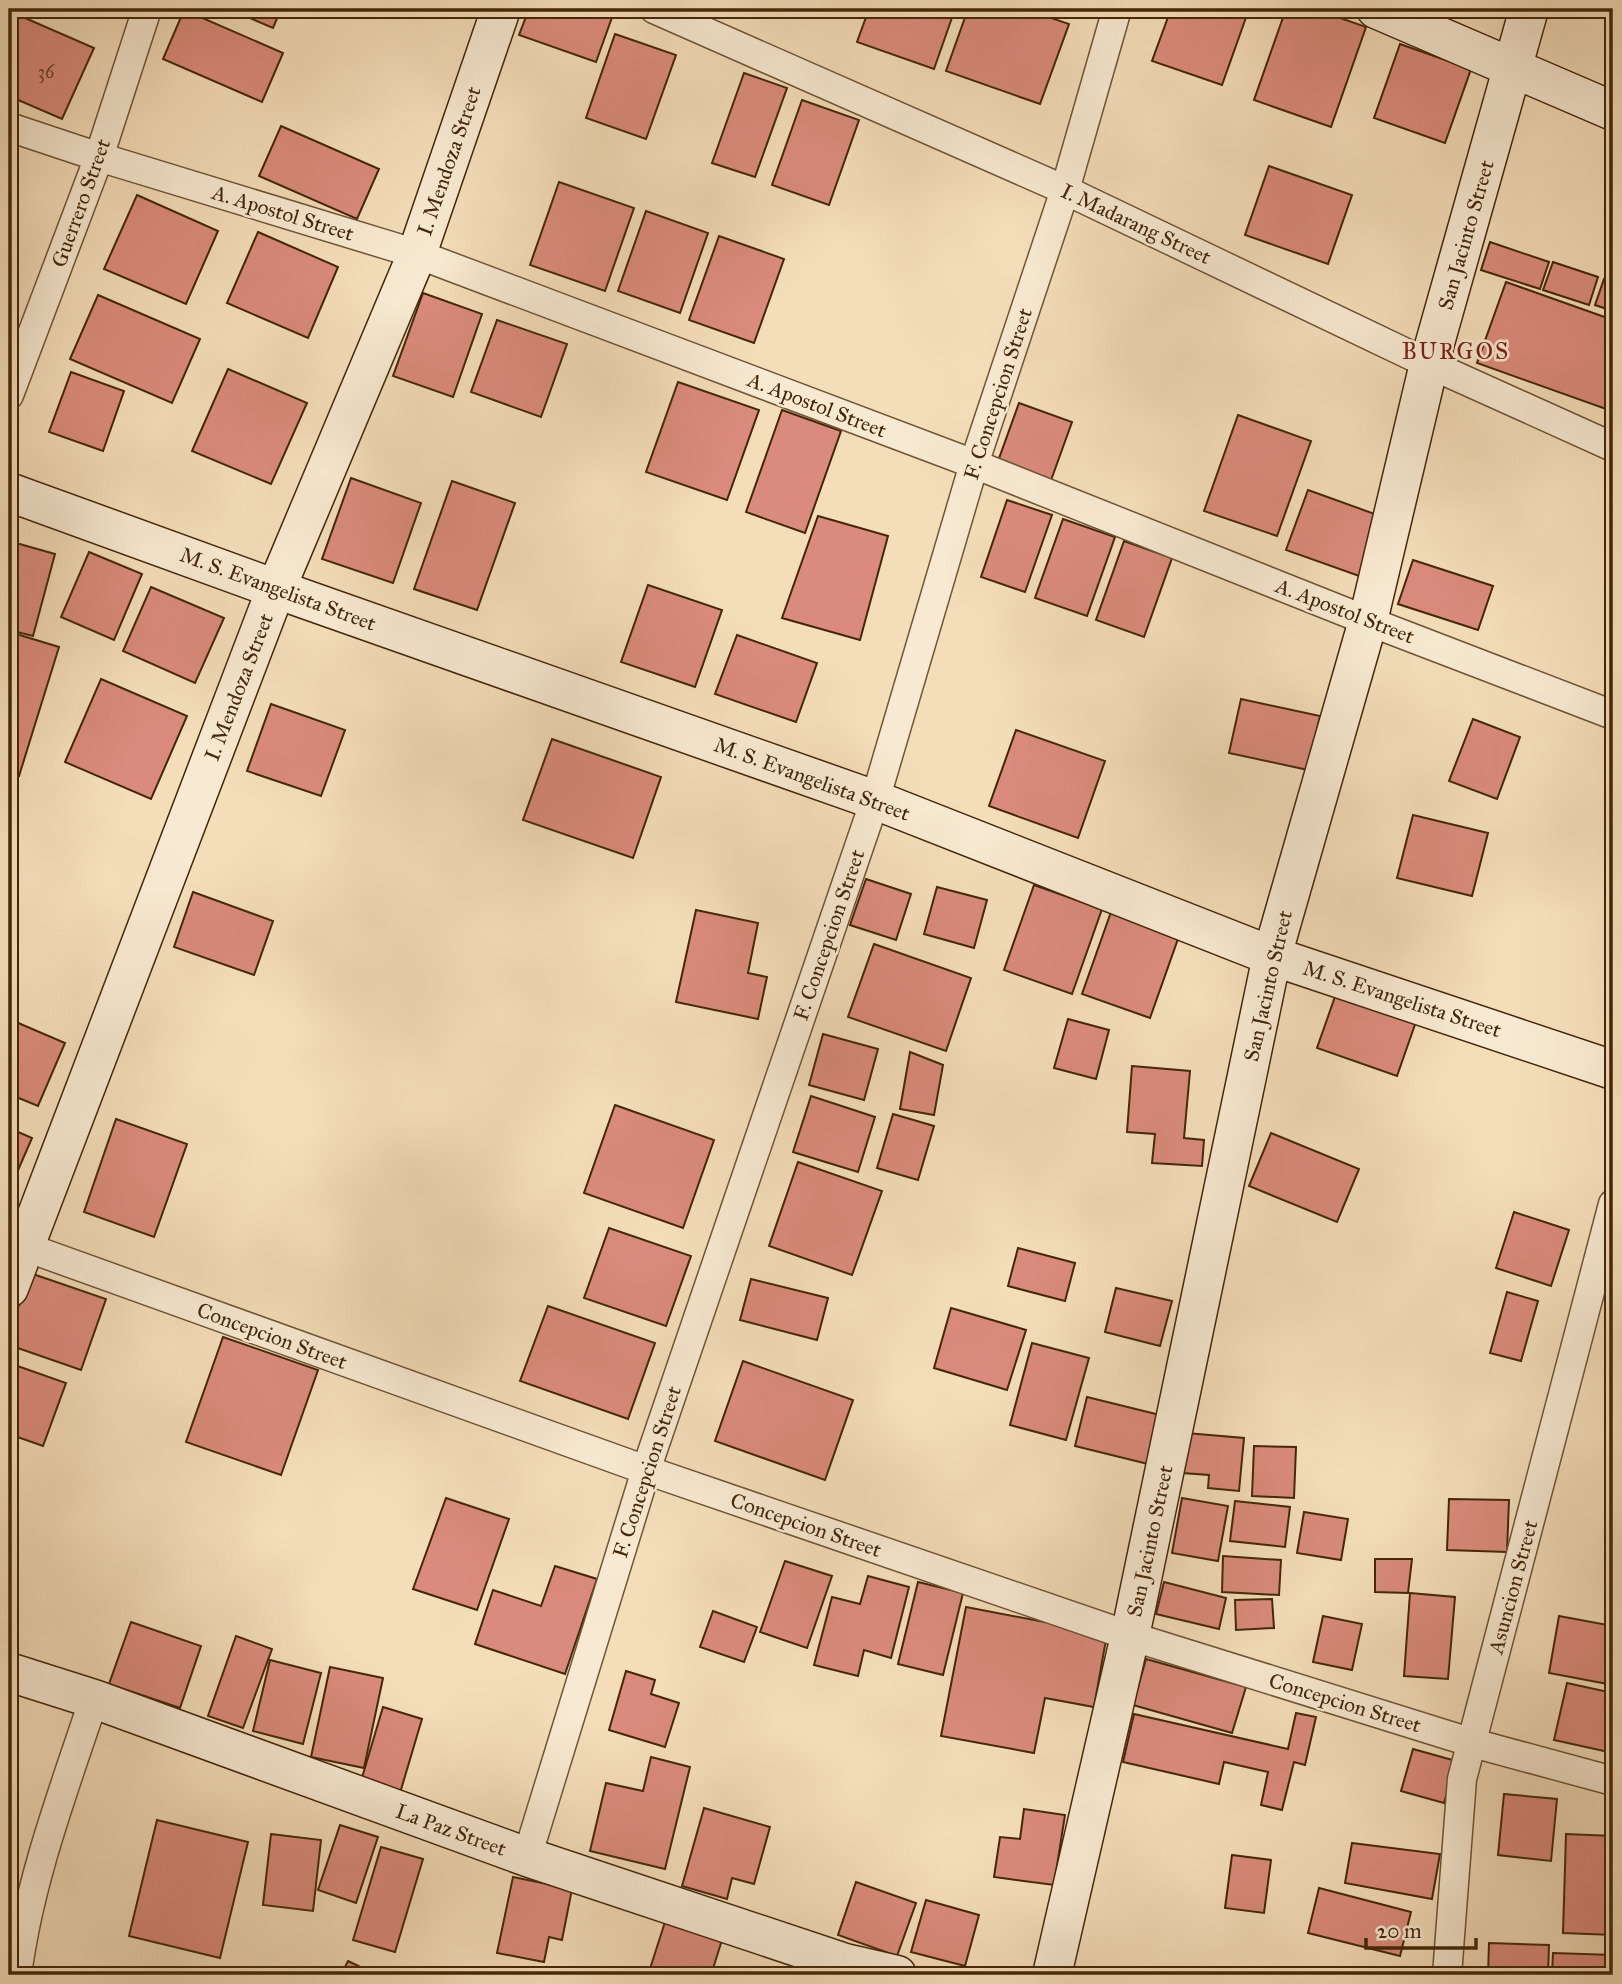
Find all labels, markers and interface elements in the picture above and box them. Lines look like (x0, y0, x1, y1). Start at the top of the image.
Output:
house number: 36 (38, 61, 55, 83)
street label: I. Mendoza Street (411, 82, 487, 239)
street label: Guerrero Street (46, 135, 116, 271)
street label: San Jacinto Street (1432, 157, 1500, 313)
street label: I. Madarang Street (1057, 178, 1216, 270)
street label: A. Apostol Street (208, 179, 357, 247)
street label: F. Concepcion Street (958, 304, 1038, 483)
district label: BURGOS (1402, 337, 1510, 365)
street label: A. Apostol Street (743, 366, 891, 444)
street label: M. S. Evangelista Street (176, 541, 380, 637)
street label: A. Apostol Street (1271, 572, 1419, 650)
street label: I. Mendoza Street (199, 609, 279, 764)
street label: M. S. Evangelista Street (710, 731, 914, 827)
street label: F. Concepcion Street (788, 846, 871, 1024)
street label: San Jacinto Street (1238, 907, 1298, 1064)
street label: M. S. Evangelista Street (1300, 955, 1505, 1044)
street label: Concepcion Street (193, 1297, 351, 1375)
street label: F. Concepcion Street (607, 1382, 687, 1561)
street label: San Jacinto Street (1121, 1462, 1179, 1619)
street label: Concepcion Street (727, 1487, 885, 1563)
street label: Asuncion Street (1482, 1517, 1544, 1658)
street label: Concepcion Street (1266, 1667, 1425, 1739)
street label: La Paz Street (392, 1798, 510, 1862)
scale bar (1366, 1907, 1477, 1951)
text: 20 m (1377, 1918, 1422, 1944)

